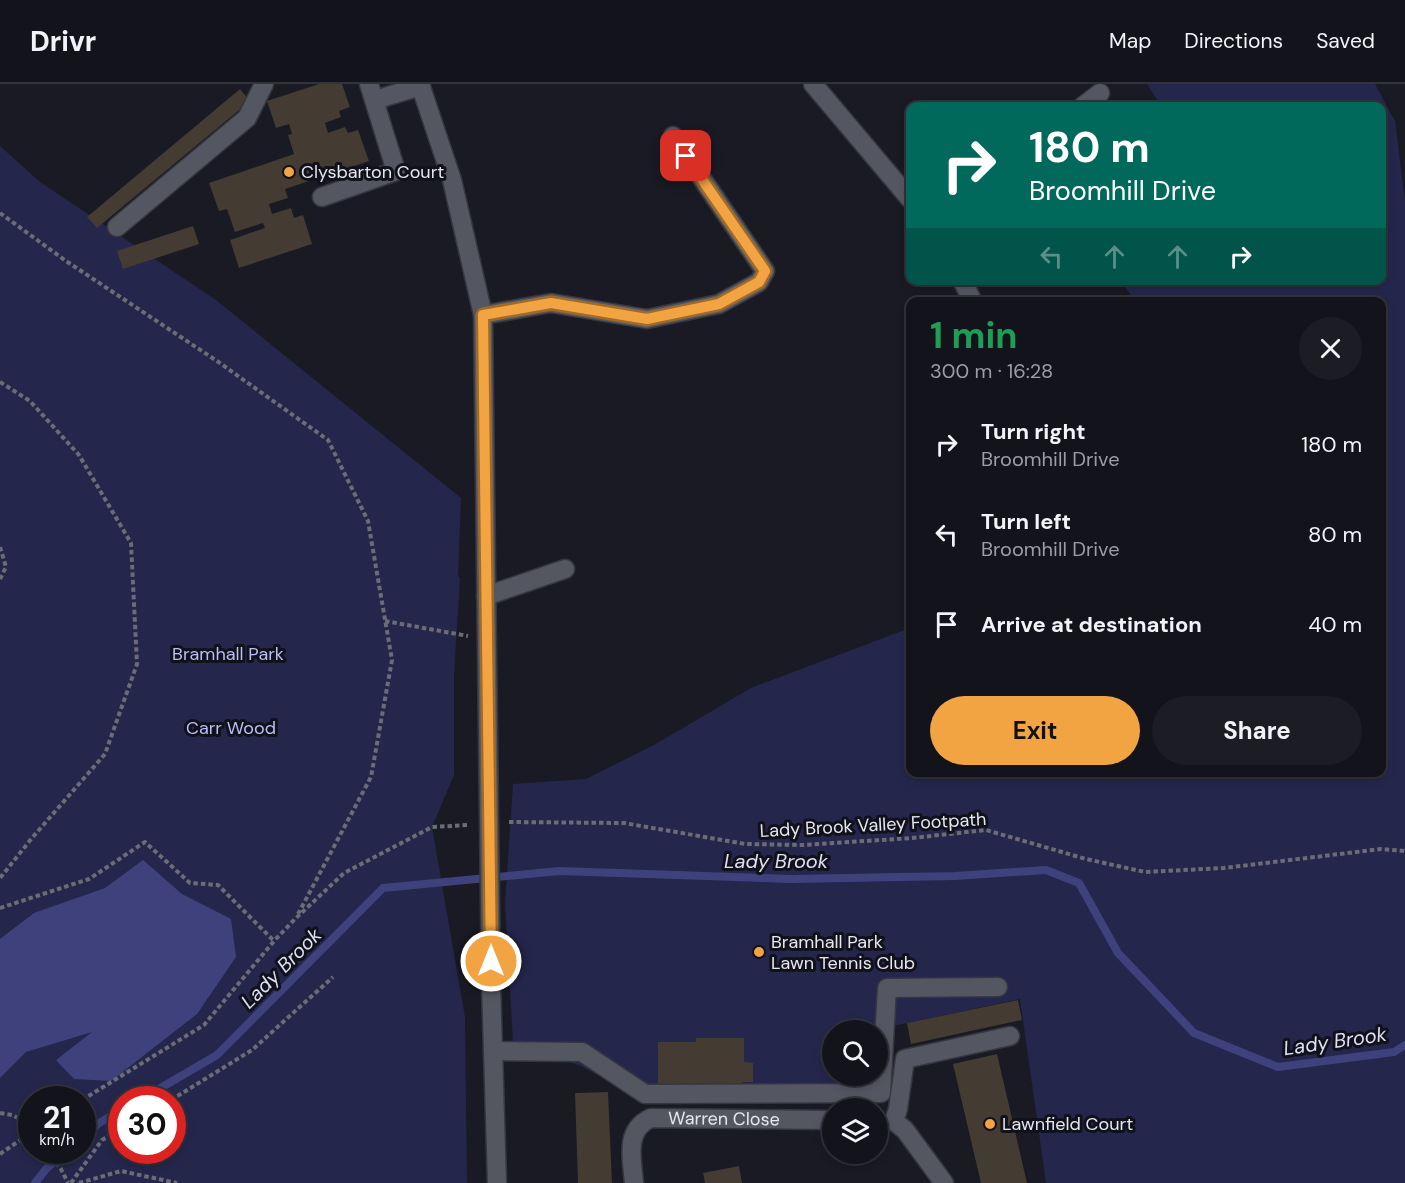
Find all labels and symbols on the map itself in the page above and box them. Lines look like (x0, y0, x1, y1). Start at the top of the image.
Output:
pin (660, 130, 711, 181)
place label: Clysbarton Court (301, 160, 444, 184)
marker: Clysbarton Court (282, 165, 296, 179)
park label: Bramhall Park (172, 642, 284, 666)
park label: Carr Wood (186, 716, 276, 740)
street label: Lady Brook Valley Footpath (759, 807, 987, 843)
water label: Lady Brook (724, 848, 829, 874)
water label: Lady Brook (235, 922, 327, 1014)
position arrow (459, 929, 523, 993)
place label: Bramhall Park Lawn Tennis Club (771, 930, 915, 975)
marker: Bramhall Park Lawn Tennis Club (752, 945, 766, 959)
water label: Lady Brook (1282, 1021, 1389, 1061)
speed limit sign: 30 (108, 1086, 186, 1164)
street label: Warren Close (668, 1106, 780, 1131)
place label: Lawnfield Court (1002, 1112, 1133, 1136)
marker: Lawnfield Court (983, 1117, 997, 1131)

